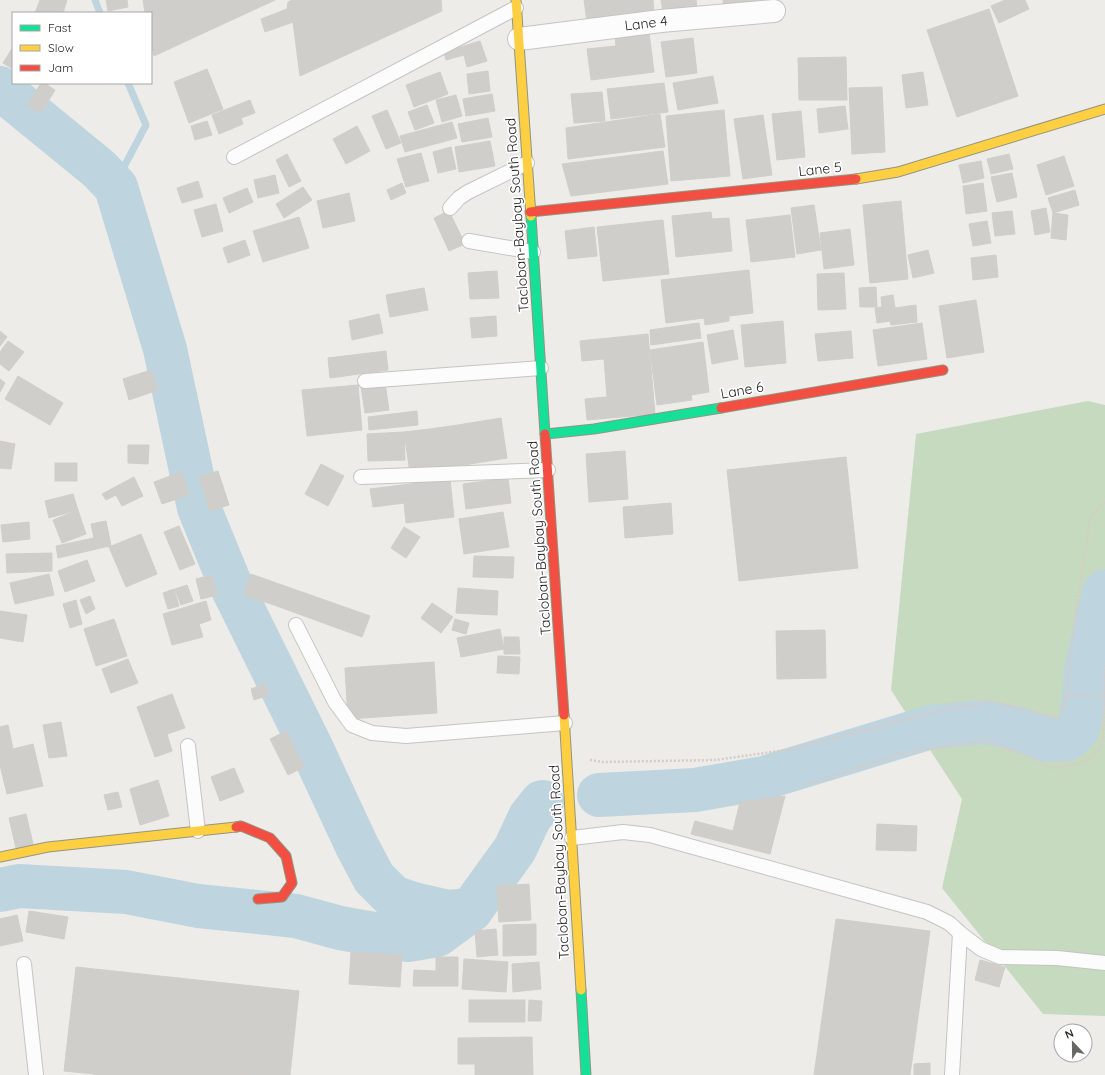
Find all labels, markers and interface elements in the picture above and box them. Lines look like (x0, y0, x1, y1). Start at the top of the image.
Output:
street label: Lane 4 (623, 11, 669, 35)
legend (12, 12, 152, 84)
text: Fast (48, 20, 72, 35)
text: Slow (48, 40, 74, 55)
text: Jam (48, 60, 73, 75)
street label: Tacloban-Baybay South Road (501, 117, 533, 313)
street label: Lane 5 (797, 158, 843, 180)
street label: Lane 6 (719, 377, 765, 403)
street label: Tacloban-Baybay South Road (523, 440, 555, 636)
street label: Tacloban-Baybay South Road (545, 764, 573, 960)
north arrow (1053, 1023, 1093, 1063)
text: N (1063, 1026, 1076, 1042)

